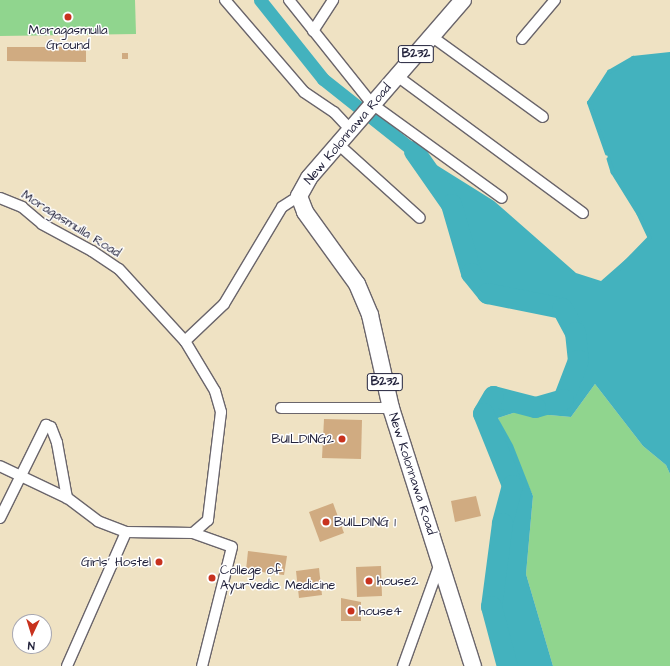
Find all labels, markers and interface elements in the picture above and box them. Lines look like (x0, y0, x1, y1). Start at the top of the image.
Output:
marker: Moragasmulla Ground (63, 12, 73, 22)
place label: Moragasmulla Ground (28, 23, 108, 54)
road number: B232 (397, 44, 435, 64)
street label: New Kolonnawa Road (301, 80, 395, 188)
street label: Moragasmulla Road (18, 187, 124, 261)
road number: B232 (366, 372, 404, 392)
street label: New Kolonnawa Road (385, 411, 439, 537)
place label: BUILDING2 (272, 431, 334, 447)
marker: BUILDING2 (337, 434, 347, 444)
place label: BUILDING 1 (334, 514, 396, 530)
marker: BUILDING 1 (321, 517, 331, 527)
place label: Girls' Hostel (81, 554, 151, 570)
marker: Girls' Hostel (154, 557, 164, 567)
place label: College of Ayurvedic Medicine (220, 563, 335, 594)
marker: College of Ayurvedic Medicine (207, 573, 217, 583)
place label: house2 (377, 573, 418, 589)
marker: house2 (364, 576, 374, 586)
place label: house4 (359, 603, 402, 619)
marker: house4 (346, 606, 356, 616)
north arrow (12, 614, 52, 654)
text: N (27, 638, 35, 653)

